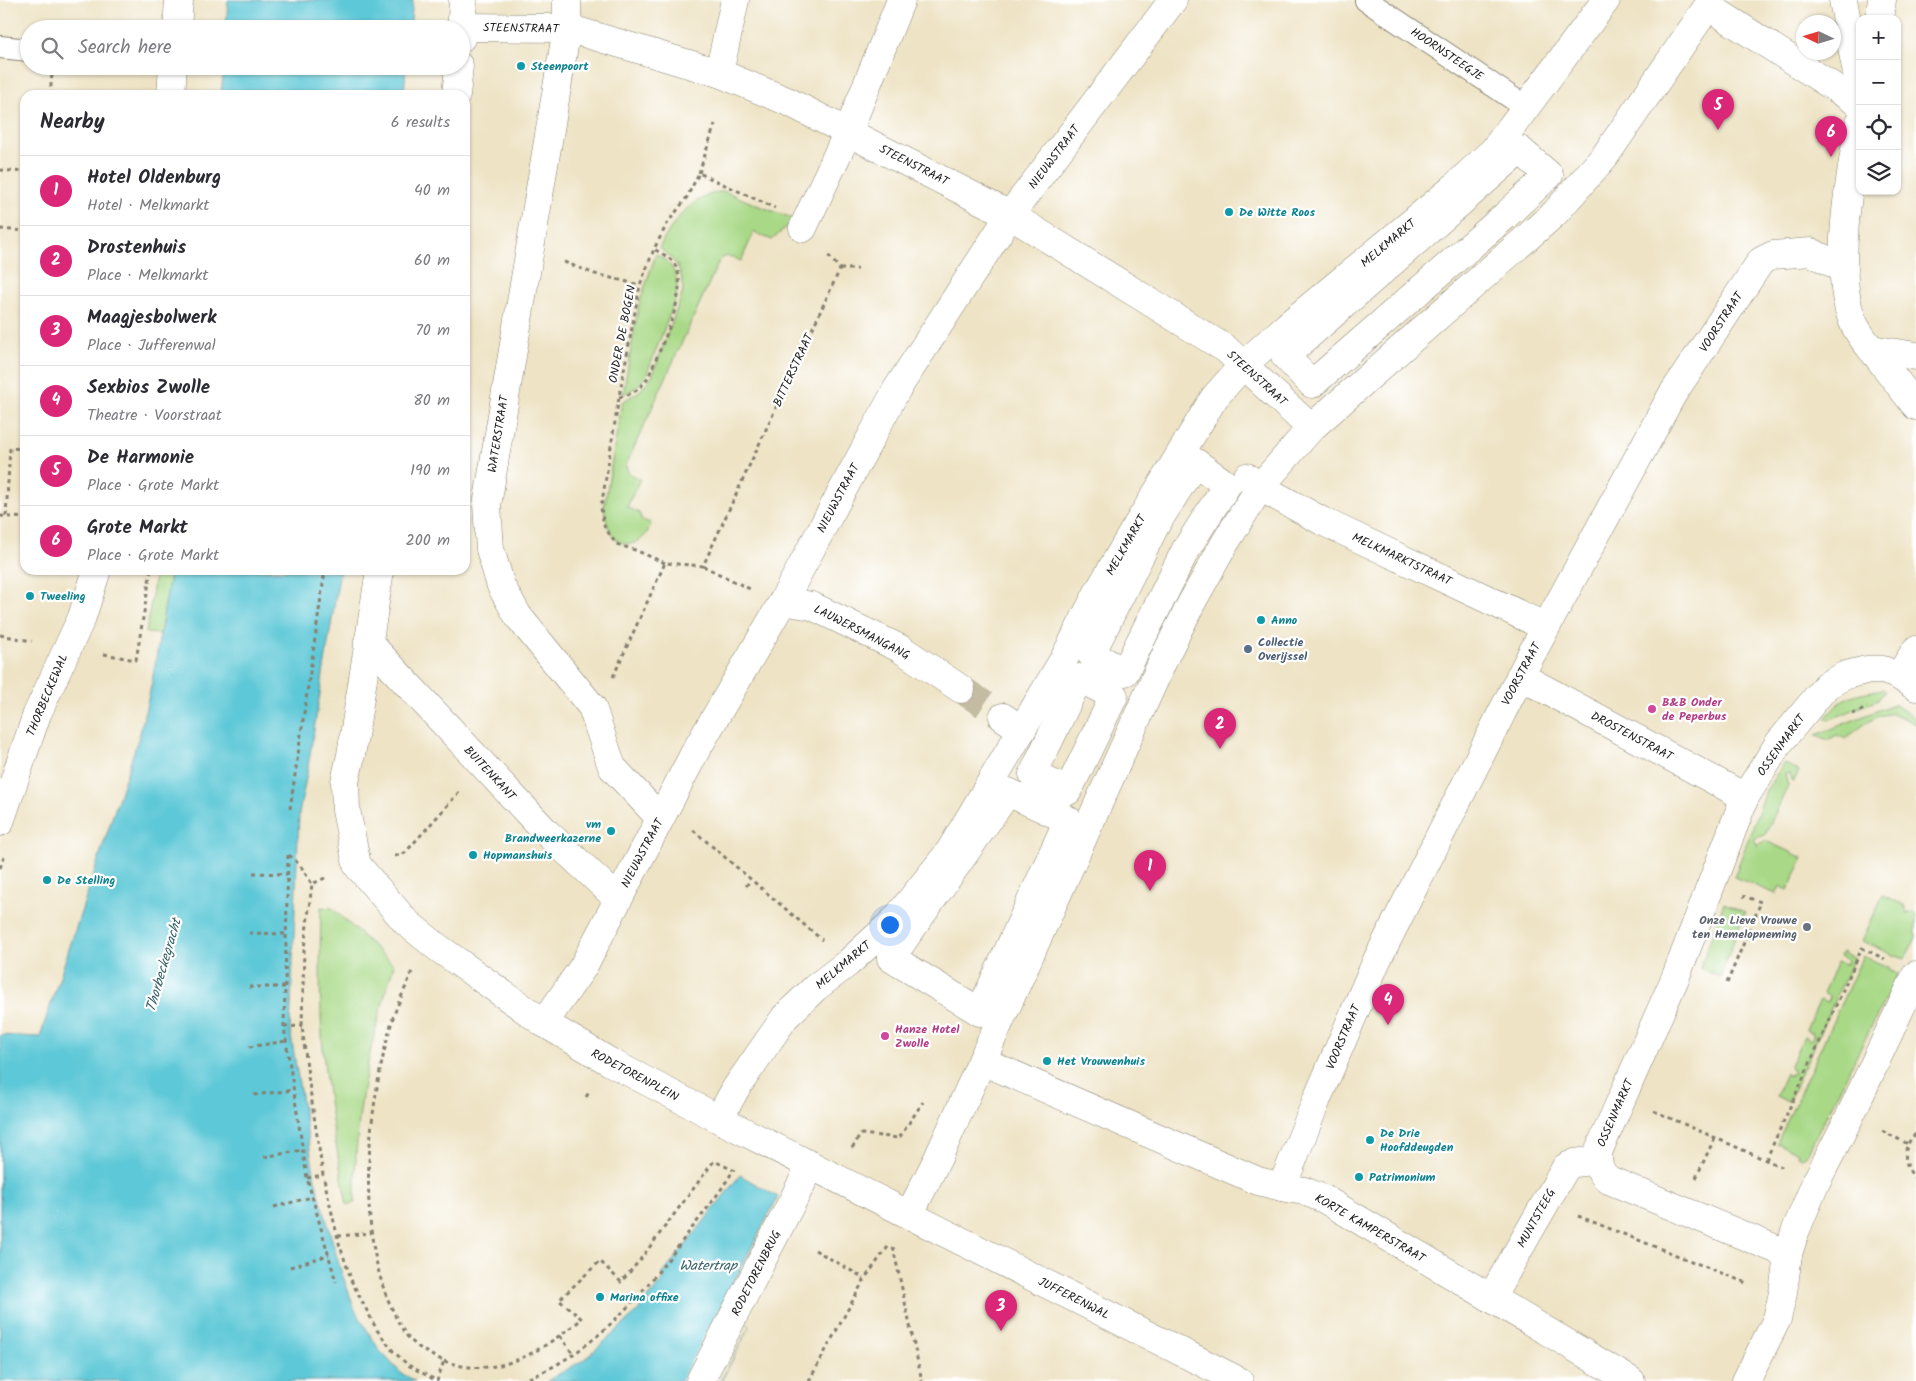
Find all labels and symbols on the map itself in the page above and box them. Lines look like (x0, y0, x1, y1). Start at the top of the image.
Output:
north arrow (1796, 15, 1841, 60)
street label: STEENSTRAAT (483, 18, 561, 39)
street label: HOORNSTEEGJE (1406, 23, 1488, 87)
place label: Steenpoort (531, 57, 589, 76)
marker: Steenpoort (515, 60, 527, 72)
pin: 5 (1702, 89, 1734, 130)
pin: 6 (1815, 116, 1847, 157)
street label: NIEUWSTRAAT (1024, 120, 1086, 193)
street label: STEENSTRAAT (876, 140, 953, 192)
place label: De Witte Roos (1239, 203, 1315, 222)
marker: De Witte Roos (1223, 206, 1235, 218)
street label: MELKMARKT (1356, 213, 1421, 272)
street label: ONDER DE BOGEN (604, 284, 641, 385)
street label: VOORSTRAAT (1695, 287, 1749, 356)
street label: BITTERSTRAAT (768, 329, 819, 410)
street label: STEENSTRAAT (1222, 346, 1292, 412)
street label: WATERSTRAAT (483, 393, 514, 474)
street label: NIEUWSTRAAT (812, 459, 865, 536)
street label: MELKMARKT (1101, 510, 1152, 579)
street label: MELKMARKTSTRAAT (1349, 528, 1456, 592)
place label: Tweeling (40, 587, 86, 606)
marker: Tweeling (24, 590, 36, 602)
street label: LAUWERSMANGANG (810, 600, 913, 665)
place label: Anno (1271, 611, 1298, 630)
marker: Anno (1255, 614, 1267, 626)
place label: Collectie Overijssel (1258, 633, 1308, 666)
street label: VOORSTRAAT (1497, 638, 1547, 709)
marker: Collectie Overijssel (1242, 643, 1254, 655)
street label: THORBECKEWAL (22, 651, 73, 739)
place label: B&B Onder de Peperbus (1662, 693, 1727, 726)
marker: B&B Onder de Peperbus (1646, 703, 1658, 715)
street label: DROSTENSTRAAT (1587, 707, 1678, 767)
pin: 2 (1204, 708, 1236, 749)
street label: OSSENMARKT (1752, 709, 1811, 780)
street label: BUITENKANT (459, 742, 521, 806)
street label: NIEUWSTRAAT (616, 814, 669, 891)
place label: vm Brandweerkazerne (505, 815, 601, 848)
marker: vm Brandweerkazerne (605, 825, 617, 837)
place label: Hopmanshuis (483, 846, 553, 865)
marker: Hopmanshuis (467, 849, 479, 861)
pin: 1 (1134, 850, 1166, 891)
place label: De Stelling (57, 871, 116, 890)
marker: De Stelling (41, 874, 53, 886)
place label: Onze Lieve Vrouwe ten Hemelopneming (1692, 911, 1797, 944)
your location (877, 912, 903, 938)
water label: Thorbeckegracht (140, 914, 188, 1014)
marker: Onze Lieve Vrouwe ten Hemelopneming (1801, 921, 1813, 933)
street label: MELKMARKT (811, 935, 876, 994)
pin: 4 (1372, 984, 1404, 1025)
street label: VOORSTRAAT (1321, 1000, 1366, 1073)
place label: Hanze Hotel Zwolle (895, 1020, 960, 1053)
marker: Hanze Hotel Zwolle (879, 1030, 891, 1042)
street label: RODETORENPLEIN (587, 1044, 682, 1107)
place label: Het Vrouwenhuis (1057, 1052, 1145, 1071)
marker: Het Vrouwenhuis (1041, 1055, 1053, 1067)
street label: OSSENMARKT (1592, 1075, 1640, 1150)
place label: De Drie Hoofddeugden (1380, 1124, 1454, 1157)
marker: De Drie Hoofddeugden (1364, 1134, 1376, 1146)
place label: Patrimonium (1369, 1168, 1435, 1187)
marker: Patrimonium (1353, 1171, 1365, 1183)
street label: MUNTSTEEG (1512, 1185, 1561, 1251)
street label: KORTE KAMPERSTRAAT (1311, 1189, 1430, 1269)
street label: RODETORENBRUG (727, 1227, 786, 1320)
water label: Watertrap (679, 1255, 738, 1277)
street label: JUFFERENWAL (1035, 1272, 1113, 1325)
place label: Marina offixe (610, 1288, 679, 1307)
pin: 3 (985, 1290, 1017, 1331)
marker: Marina offixe (594, 1291, 606, 1303)

